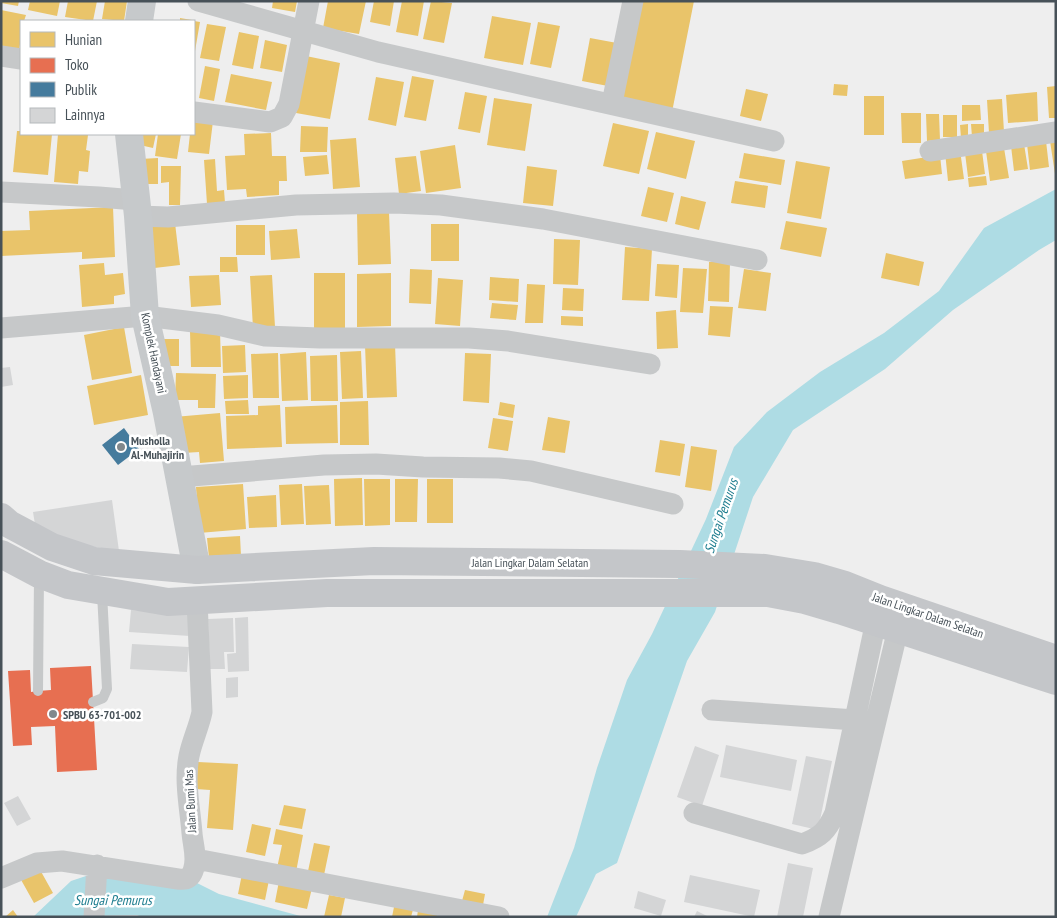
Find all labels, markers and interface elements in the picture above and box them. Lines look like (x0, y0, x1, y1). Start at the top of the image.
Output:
legend (20, 20, 195, 135)
text: Hunian (65, 30, 102, 49)
text: Toko (65, 55, 89, 74)
text: Publik (65, 80, 97, 99)
text: Lainnya (65, 105, 105, 124)
street label: Komplek Handayani (138, 311, 170, 395)
place label: Musholla Al-Muhajirin (130, 433, 184, 462)
marker: Musholla Al-Muhajirin (115, 441, 127, 453)
water label: Sungai Pemurus (700, 475, 743, 556)
street label: Jalan Lingkar Dalam Selatan (471, 555, 588, 570)
street label: Jalan Lingkar Dalam Selatan (870, 589, 986, 641)
place label: SPBU 63-701-002 (63, 707, 142, 722)
marker: SPBU 63-701-002 (47, 708, 59, 720)
street label: Jalan Bumi Mas (181, 769, 199, 834)
water label: Sungai Pemurus (74, 891, 153, 909)

